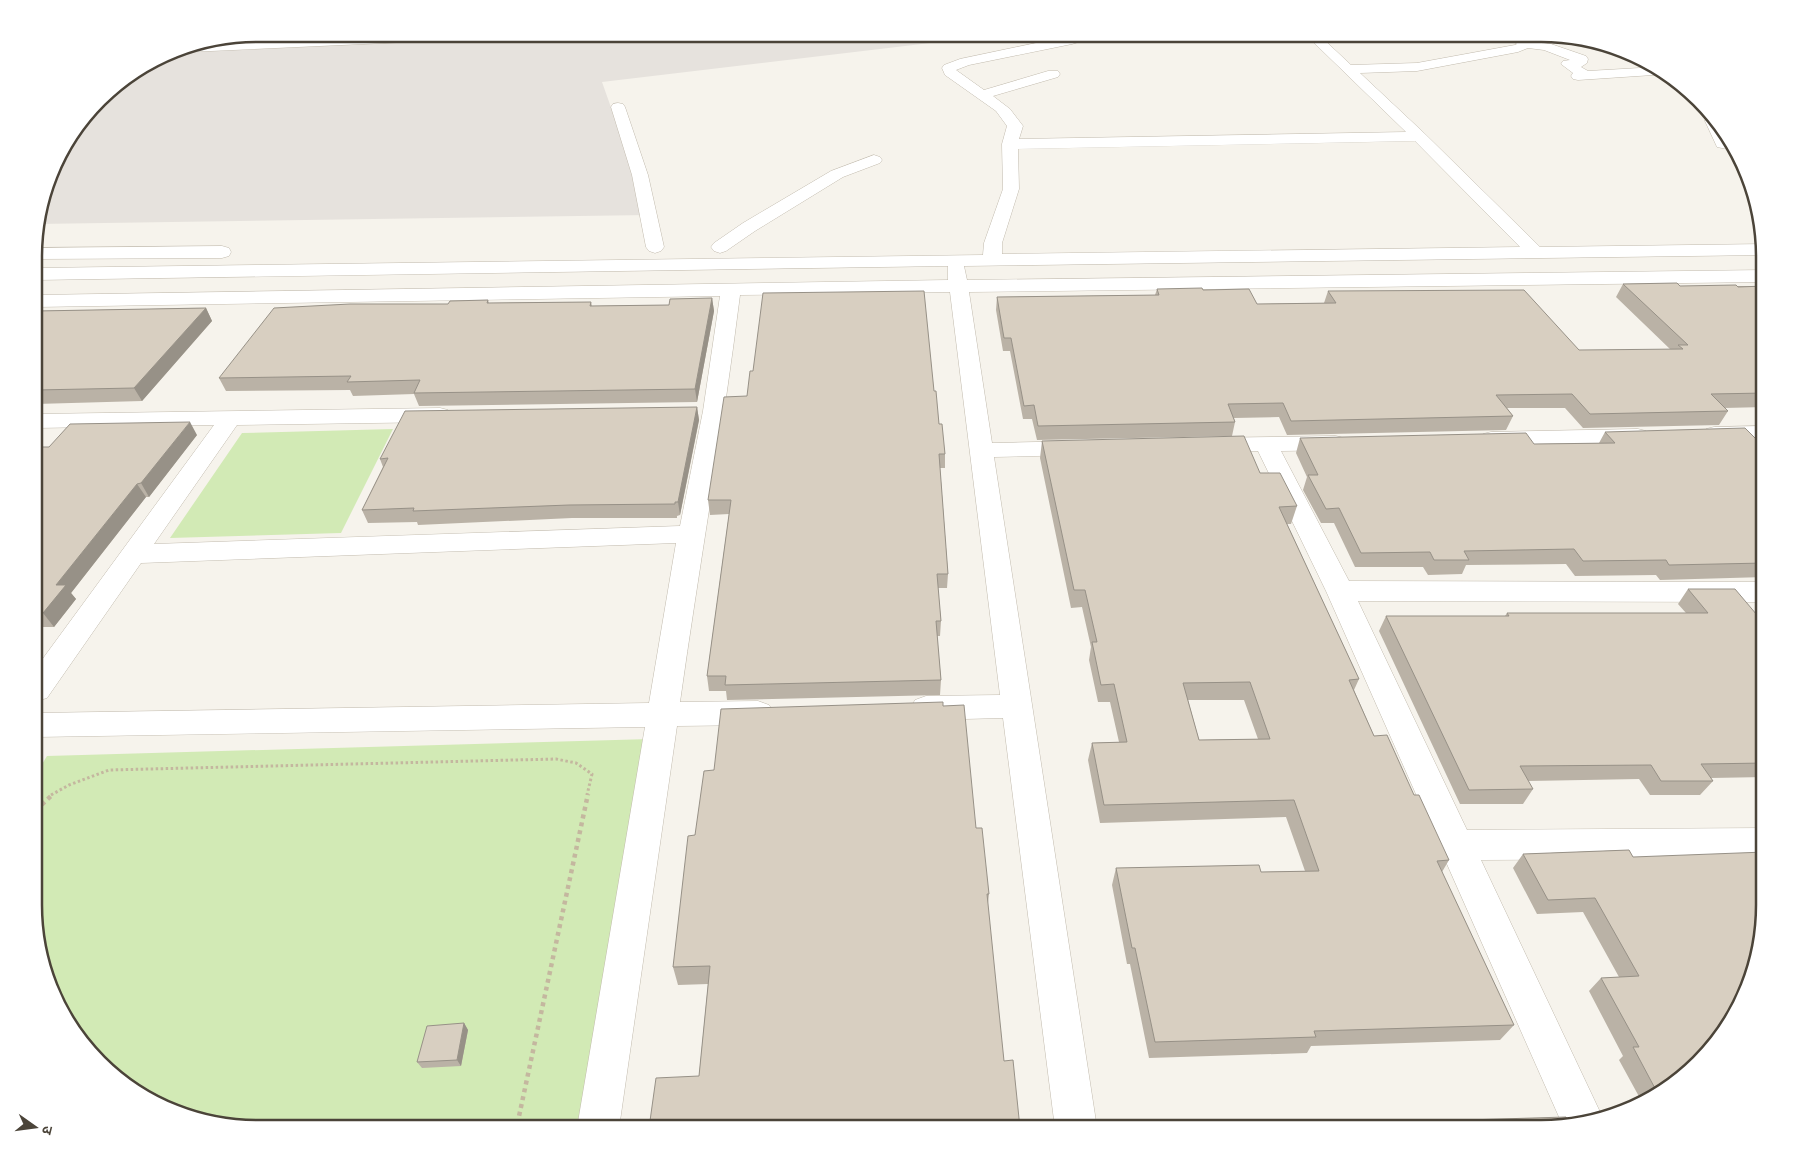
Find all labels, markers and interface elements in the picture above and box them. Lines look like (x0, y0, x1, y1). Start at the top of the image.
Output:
north arrow (10, 1102, 60, 1152)
text: उ (38, 1124, 56, 1137)

